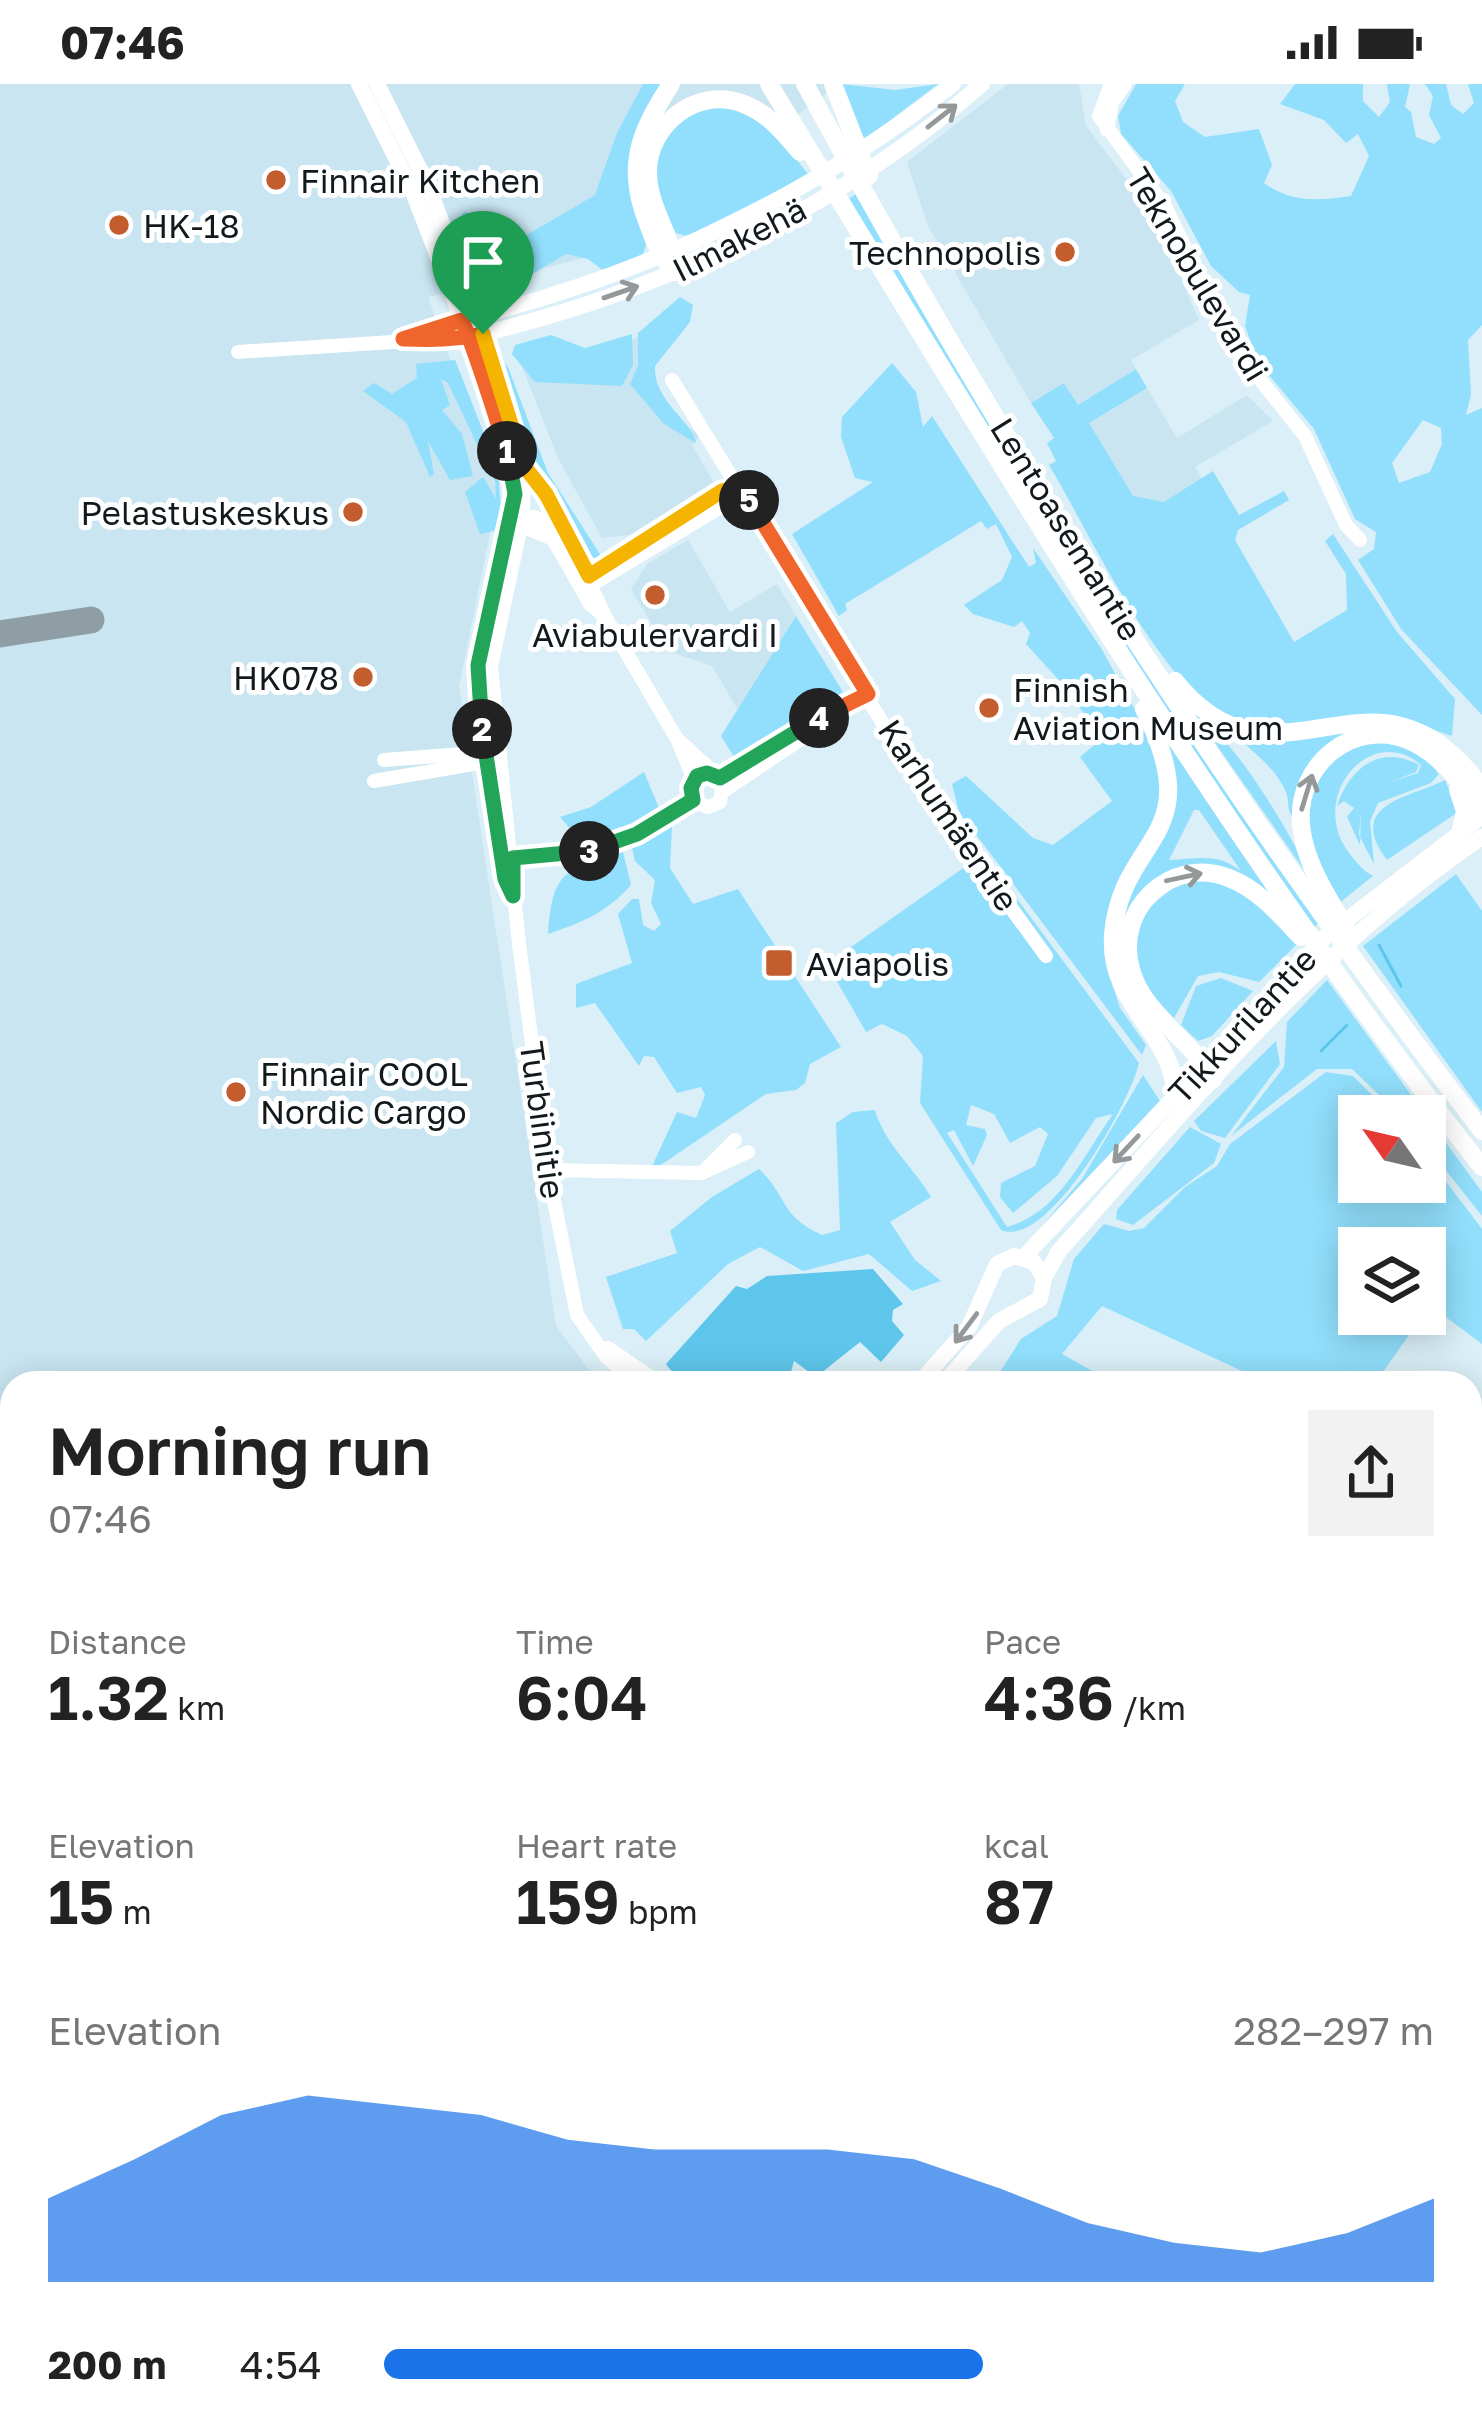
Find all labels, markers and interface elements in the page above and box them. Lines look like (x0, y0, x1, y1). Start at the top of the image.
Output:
text: 07:46 (60, 15, 185, 69)
one-way arrow (926, 104, 958, 130)
street label: Teknobulevardi (1119, 160, 1277, 388)
place label: Finnair Kitchen (300, 161, 540, 200)
marker: Finnair Kitchen (263, 167, 289, 193)
street label: Ilmakehä (666, 189, 812, 289)
place label: HK-18 (143, 206, 240, 245)
pin (432, 211, 534, 334)
marker: HK-18 (106, 212, 132, 238)
icon: arrive (450, 229, 516, 295)
place label: Technopolis (849, 233, 1041, 272)
marker: Technopolis (1052, 239, 1078, 265)
one-way arrow (602, 280, 639, 301)
street label: Lentoasemantie (983, 411, 1151, 647)
pin: 1 (477, 421, 537, 481)
text: 1 (499, 431, 516, 470)
pin: 5 (719, 470, 779, 530)
text: 5 (739, 480, 759, 519)
place label: Pelastuskeskus (81, 493, 329, 532)
marker: Pelastuskeskus (340, 499, 366, 525)
marker: Aviabulervardi I (642, 582, 668, 608)
place label: Aviabulervardi I (532, 615, 778, 654)
place label: HK078 (233, 658, 339, 697)
marker: HK078 (350, 664, 376, 690)
place label: Finnish Aviation Museum (1013, 670, 1283, 747)
pin: 4 (789, 688, 849, 748)
marker: Finnish Aviation Museum (976, 695, 1002, 721)
text: 4 (809, 698, 829, 737)
pin: 2 (452, 699, 512, 759)
text: 2 (472, 709, 492, 748)
street label: Karhumäentie (871, 712, 1027, 918)
one-way arrow (1297, 773, 1319, 811)
pin: 3 (559, 821, 619, 881)
text: 3 (579, 831, 599, 870)
one-way arrow (1165, 865, 1203, 888)
street label: Tikkurilantie (1160, 939, 1324, 1111)
place label: Aviapolis (806, 944, 949, 983)
marker: Aviapolis (763, 947, 795, 979)
street label: Turbiinitie (513, 1039, 573, 1201)
place label: Finnair COOL Nordic Cargo (260, 1054, 468, 1131)
marker: Finnair COOL Nordic Cargo (223, 1079, 249, 1105)
north arrow (1338, 1095, 1446, 1203)
map controls (1338, 1095, 1446, 1335)
one-way arrow (1113, 1134, 1140, 1164)
button: layers (1338, 1227, 1446, 1335)
one-way arrow (953, 1312, 980, 1344)
text: Morning run (48, 1410, 431, 1490)
button: share (1308, 1410, 1434, 1536)
text: 07:46 (48, 1495, 152, 1542)
text: Distance (48, 1622, 187, 1661)
text: Time (516, 1622, 594, 1661)
text: Pace (984, 1622, 1061, 1661)
text: 1.32 (48, 1661, 169, 1733)
text: 6:04 (516, 1661, 648, 1733)
text: 4:36 (984, 1661, 1114, 1733)
text: km (169, 1688, 225, 1727)
text: /km (1114, 1688, 1186, 1727)
text: Elevation (48, 1826, 195, 1865)
text: Heart rate (516, 1826, 677, 1865)
text: kcal (984, 1826, 1049, 1865)
text: 15 (48, 1865, 114, 1937)
text: 159 (516, 1865, 620, 1937)
text: 87 (984, 1865, 1054, 1937)
text: m (114, 1892, 152, 1931)
text: bpm (620, 1892, 698, 1931)
text: Elevation (48, 2007, 221, 2054)
text: 282–297 m (1233, 2007, 1434, 2054)
text: 200 m (48, 2341, 166, 2388)
text: 4:54 (240, 2341, 322, 2388)

